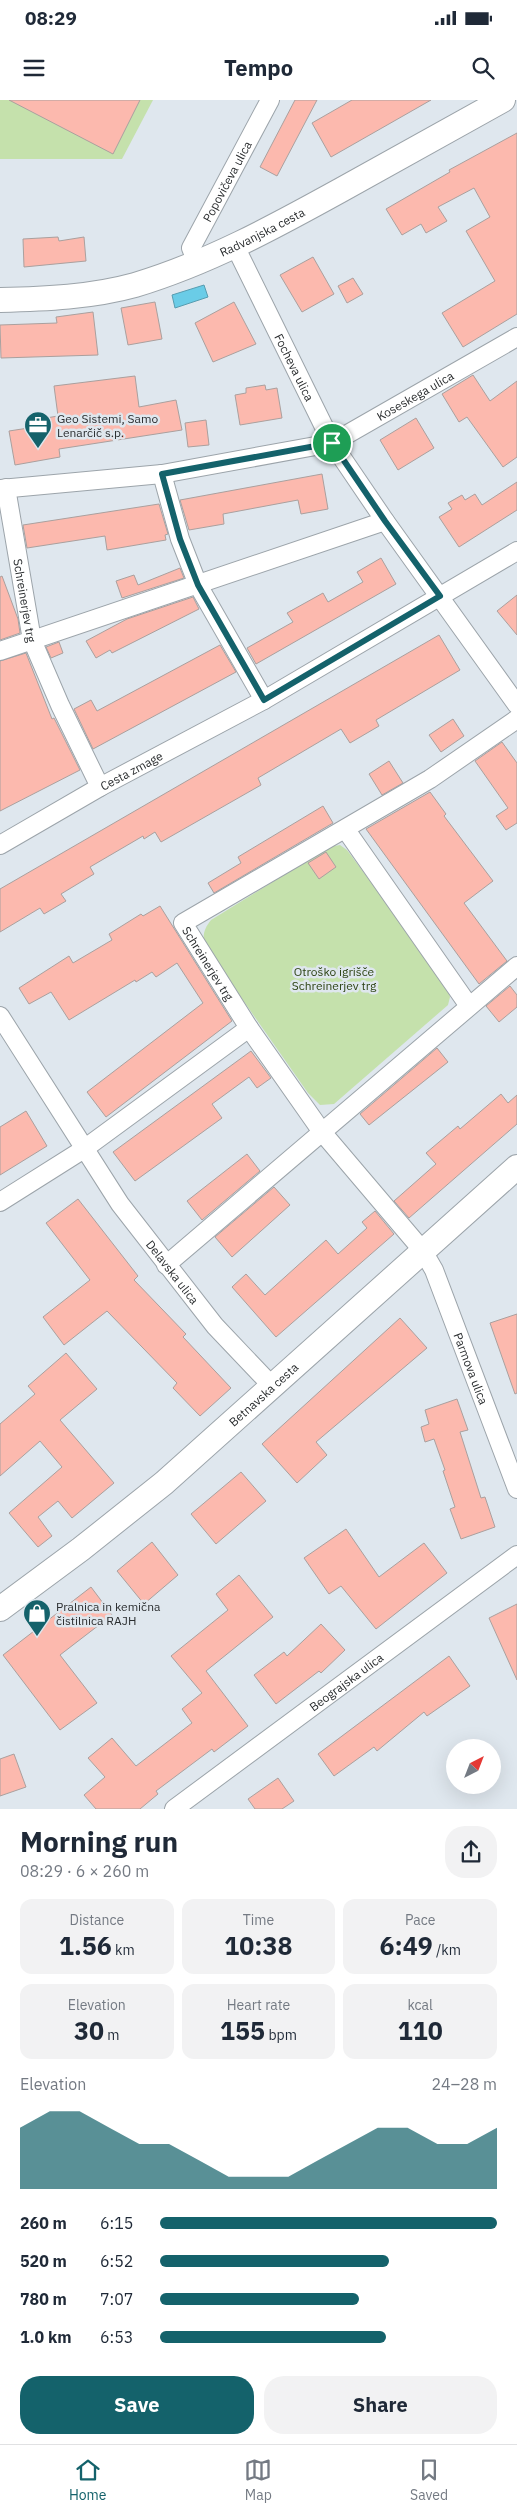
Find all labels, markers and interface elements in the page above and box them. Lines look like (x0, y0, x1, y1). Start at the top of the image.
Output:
text: 08:29 (25, 6, 77, 30)
text: Tempo (224, 53, 293, 82)
icon: menu (20, 54, 48, 82)
icon: search (469, 54, 497, 82)
street label: Popovičeva ulica (199, 138, 255, 224)
street label: Radvanjska cesta (217, 204, 308, 259)
street label: Focheva ulica (272, 331, 318, 404)
street label: Koseskega ulica (374, 367, 457, 423)
office icon: Geo Sistemi, Samo Lenarčič s.p. (23, 410, 53, 449)
place label: Geo Sistemi, Samo Lenarčič s.p. (57, 411, 158, 440)
pin (311, 422, 353, 464)
icon: arrive (318, 429, 346, 457)
street label: Schreinerjev trg (11, 557, 40, 644)
street label: Cesta zmage (97, 748, 165, 793)
street label: Schreinerjev trg (179, 923, 237, 1004)
park label: Otroško igrišče Schreinerjev trg (292, 964, 377, 993)
street label: Delavska ulica (143, 1237, 203, 1307)
street label: Parmova ulica (451, 1330, 492, 1407)
street label: Betnavska cesta (225, 1359, 301, 1429)
shop icon: Pralnica in kemična čistilnica RAJH (22, 1598, 52, 1637)
place label: Pralnica in kemična čistilnica RAJH (56, 1599, 161, 1628)
street label: Beograjska ulica (306, 1649, 386, 1714)
north arrow (446, 1739, 501, 1794)
map controls (446, 1739, 501, 1794)
text: Morning run (20, 1823, 178, 1860)
button: share (445, 1826, 497, 1878)
text: 08:29 · 6 × 260 m (20, 1861, 149, 1881)
text: Distance (70, 1911, 124, 1929)
text: Time (243, 1911, 274, 1929)
text: Pace (405, 1911, 435, 1929)
text: 1.56 (59, 1929, 112, 1962)
text: 10:38 (224, 1929, 293, 1962)
text: 6:49 (379, 1929, 433, 1962)
text: km (112, 1941, 135, 1959)
text: /km (433, 1941, 461, 1959)
text: Elevation (68, 1996, 126, 2014)
text: Heart rate (227, 1996, 290, 2014)
text: kcal (407, 1996, 433, 2014)
text: 30 (74, 2014, 104, 2047)
text: 155 (220, 2014, 265, 2047)
text: 110 (398, 2014, 443, 2047)
text: m (104, 2026, 120, 2044)
text: bpm (265, 2026, 297, 2044)
text: Elevation (20, 2074, 86, 2094)
text: 24–28 m (431, 2074, 497, 2094)
text: 260 m (20, 2213, 67, 2233)
text: 6:15 (100, 2213, 133, 2233)
text: 520 m (20, 2251, 67, 2271)
text: 6:52 (100, 2251, 133, 2271)
text: 780 m (20, 2289, 67, 2309)
text: 7:07 (100, 2289, 133, 2309)
text: 1.0 km (20, 2327, 71, 2347)
text: 6:53 (100, 2327, 133, 2347)
button: Save (20, 2376, 254, 2434)
button: Share (264, 2376, 497, 2434)
tab: Home (69, 2456, 107, 2504)
tab: Map (244, 2456, 272, 2504)
tab: Saved (410, 2456, 448, 2504)

